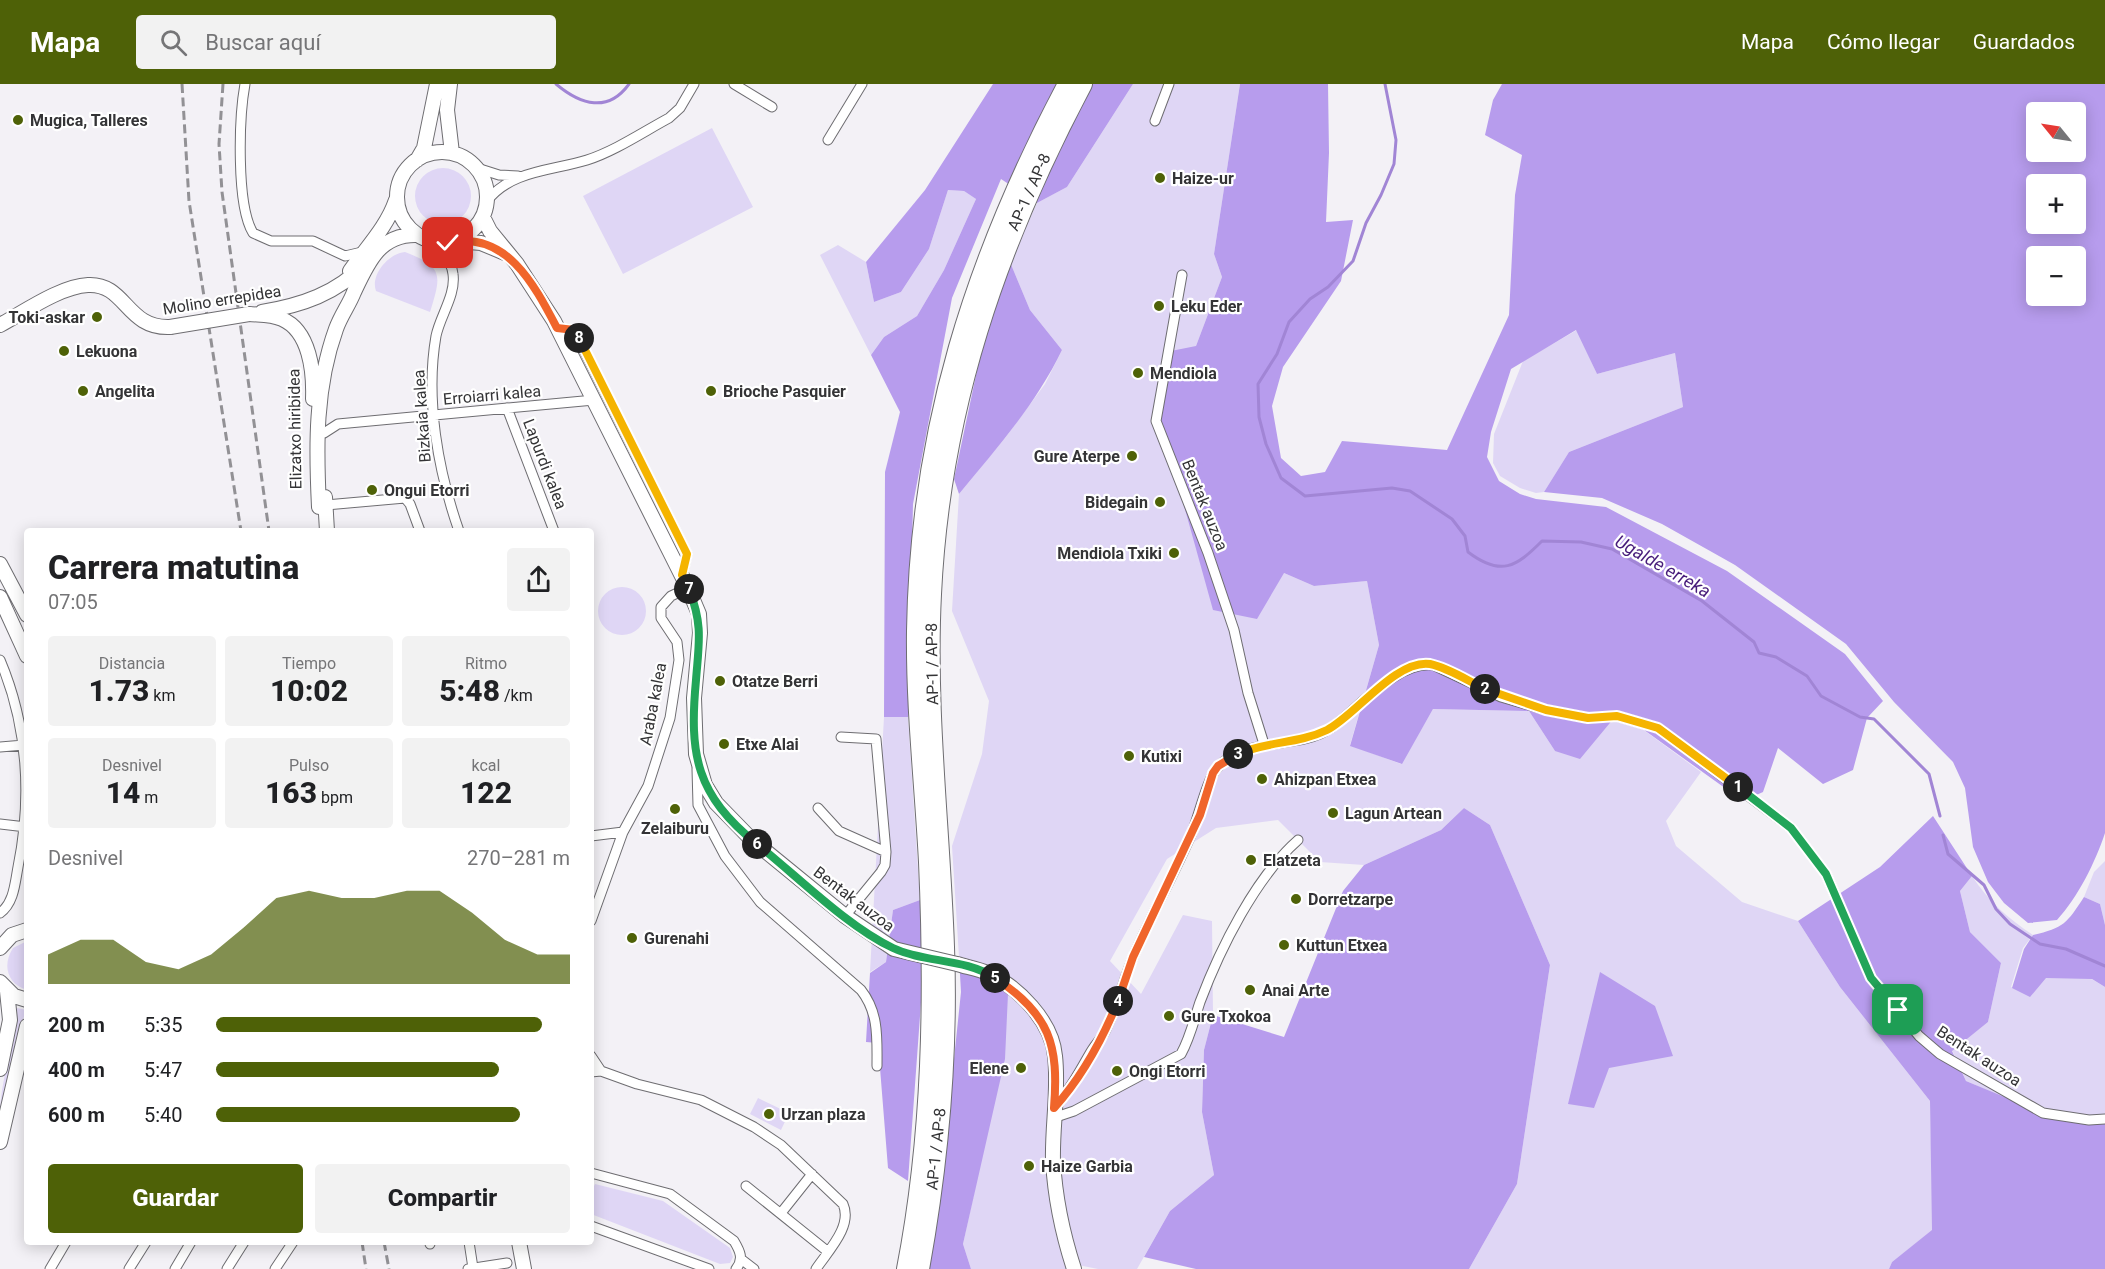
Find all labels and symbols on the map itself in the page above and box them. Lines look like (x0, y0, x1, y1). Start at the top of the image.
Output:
north arrow (2026, 102, 2086, 162)
place label: Mugica, Talleres (30, 111, 148, 130)
marker: Mugica, Talleres (11, 113, 25, 127)
street label: AP-1 / AP-8 (1004, 150, 1054, 234)
place label: Haize-ur (1172, 169, 1234, 188)
marker: Haize-ur (1153, 171, 1167, 185)
pin (422, 217, 473, 268)
street label: Molino errepidea (161, 281, 283, 319)
place label: Leku Eder (1171, 297, 1242, 316)
marker: Leku Eder (1152, 299, 1166, 313)
place label: Toki-askar (9, 308, 85, 327)
marker: Toki-askar (90, 310, 104, 324)
pin: 8 (564, 323, 594, 353)
place label: Lekuona (76, 342, 138, 361)
marker: Lekuona (57, 344, 71, 358)
place label: Mendiola (1150, 364, 1217, 383)
marker: Mendiola (1131, 366, 1145, 380)
street label: Elizatxo hiribidea (284, 368, 306, 490)
street label: Bizkaia kalea (409, 369, 435, 463)
street label: Erroiarri kalea (442, 381, 542, 409)
place label: Angelita (95, 382, 155, 401)
place label: Brioche Pasquier (723, 382, 846, 401)
marker: Angelita (76, 384, 90, 398)
marker: Brioche Pasquier (704, 384, 718, 398)
street label: Lapurdi kalea (519, 416, 571, 512)
place label: Gure Aterpe (1034, 447, 1120, 466)
marker: Gure Aterpe (1125, 449, 1139, 463)
street label: Bentak auzoa (1178, 457, 1232, 553)
place label: Ongui Etorri (384, 481, 470, 500)
marker: Ongui Etorri (365, 483, 379, 497)
place label: Bidegain (1085, 493, 1148, 512)
marker: Bidegain (1153, 495, 1167, 509)
water label: Ugalde erreka (1611, 530, 1715, 602)
place label: Mendiola Txiki (1057, 544, 1162, 563)
marker: Mendiola Txiki (1167, 546, 1181, 560)
pin: 7 (674, 574, 704, 604)
street label: AP-1 / AP-8 (922, 623, 942, 705)
street label: Araba kalea (636, 661, 670, 747)
place label: Otatze Berri (732, 672, 818, 691)
marker: Otatze Berri (713, 674, 727, 688)
pin: 2 (1470, 674, 1500, 704)
place label: Etxe Alai (736, 735, 799, 754)
marker: Etxe Alai (717, 737, 731, 751)
pin: 3 (1223, 739, 1253, 769)
place label: Kutixi (1141, 747, 1182, 766)
marker: Kutixi (1122, 749, 1136, 763)
place label: Ahizpan Etxea (1274, 770, 1377, 789)
marker: Ahizpan Etxea (1255, 772, 1269, 786)
pin: 1 (1723, 772, 1753, 802)
marker: Zelaiburu (668, 802, 682, 816)
place label: Lagun Artean (1345, 804, 1442, 823)
marker: Lagun Artean (1326, 806, 1340, 820)
place label: Zelaiburu (641, 819, 709, 838)
pin: 6 (742, 829, 772, 859)
place label: Elatzeta (1263, 851, 1321, 870)
marker: Elatzeta (1244, 853, 1258, 867)
street label: Bentak auzoa (810, 862, 898, 936)
place label: Dorretzarpe (1308, 890, 1394, 909)
marker: Dorretzarpe (1289, 892, 1303, 906)
place label: Gurenahi (644, 929, 709, 948)
marker: Gurenahi (625, 931, 639, 945)
place label: Kuttun Etxea (1296, 936, 1388, 955)
marker: Kuttun Etxea (1277, 938, 1291, 952)
pin: 5 (980, 963, 1010, 993)
place label: Anai Arte (1262, 981, 1330, 1000)
marker: Anai Arte (1243, 983, 1257, 997)
pin (1872, 984, 1923, 1035)
pin: 4 (1103, 986, 1133, 1016)
place label: Gure Txokoa (1181, 1007, 1272, 1026)
marker: Gure Txokoa (1162, 1009, 1176, 1023)
street label: Bentak auzoa (1933, 1022, 2025, 1090)
place label: Elene (970, 1059, 1009, 1078)
marker: Elene (1014, 1061, 1028, 1075)
place label: Ongi Etorri (1129, 1062, 1206, 1081)
marker: Ongi Etorri (1110, 1064, 1124, 1078)
place label: Urzan plaza (781, 1105, 866, 1124)
marker: Urzan plaza (762, 1107, 776, 1121)
street label: AP-1 / AP-8 (922, 1107, 950, 1191)
place label: Haize Garbia (1041, 1157, 1133, 1176)
marker: Haize Garbia (1022, 1159, 1036, 1173)

